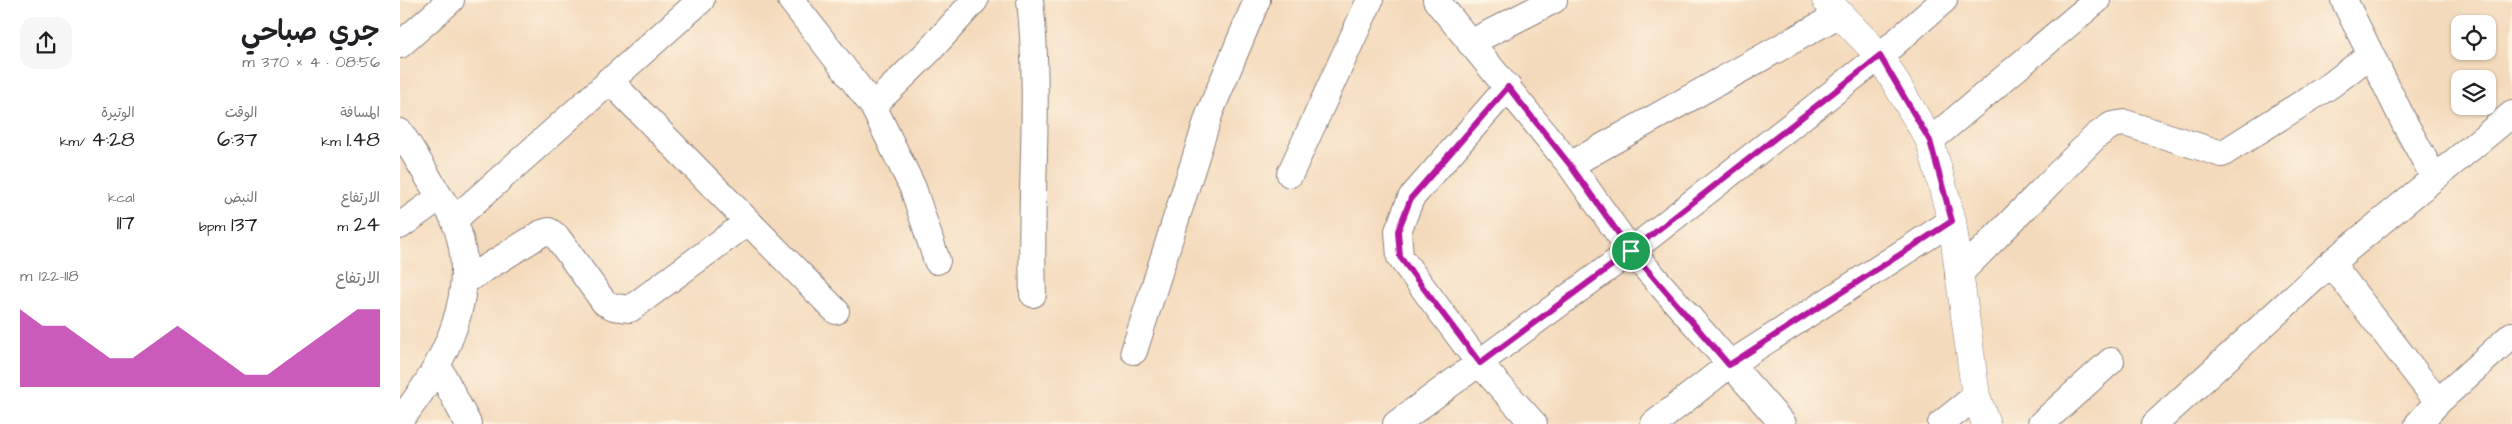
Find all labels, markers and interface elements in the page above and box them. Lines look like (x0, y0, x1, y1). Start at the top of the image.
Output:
text: جري صباحي (241, 12, 380, 51)
map controls (2451, 15, 2496, 115)
button: locate (2451, 15, 2496, 60)
button: share (20, 17, 72, 69)
text: 08:56 · 4 × 370 m (242, 51, 380, 73)
button: layers (2451, 70, 2496, 115)
text: الوتيرة (101, 103, 135, 123)
text: الوقت (225, 103, 257, 123)
text: المسافة (340, 103, 380, 123)
text: 4:28 (91, 125, 135, 154)
text: 6:37 (217, 125, 257, 154)
text: 1.48 (346, 125, 380, 154)
text: /km (60, 132, 91, 152)
text: km (321, 132, 346, 152)
text: kcal (108, 188, 135, 208)
text: النبض (224, 188, 257, 208)
text: الارتفاع (341, 188, 380, 208)
text: 117 (116, 208, 135, 237)
text: 137 (231, 210, 257, 239)
text: 24 (354, 210, 380, 239)
text: bpm (199, 217, 231, 237)
text: m (337, 217, 354, 237)
pin (1610, 230, 1652, 272)
icon: arrive (1617, 237, 1645, 265)
text: 118–122 m (20, 265, 79, 287)
text: الارتفاع (335, 267, 380, 289)

